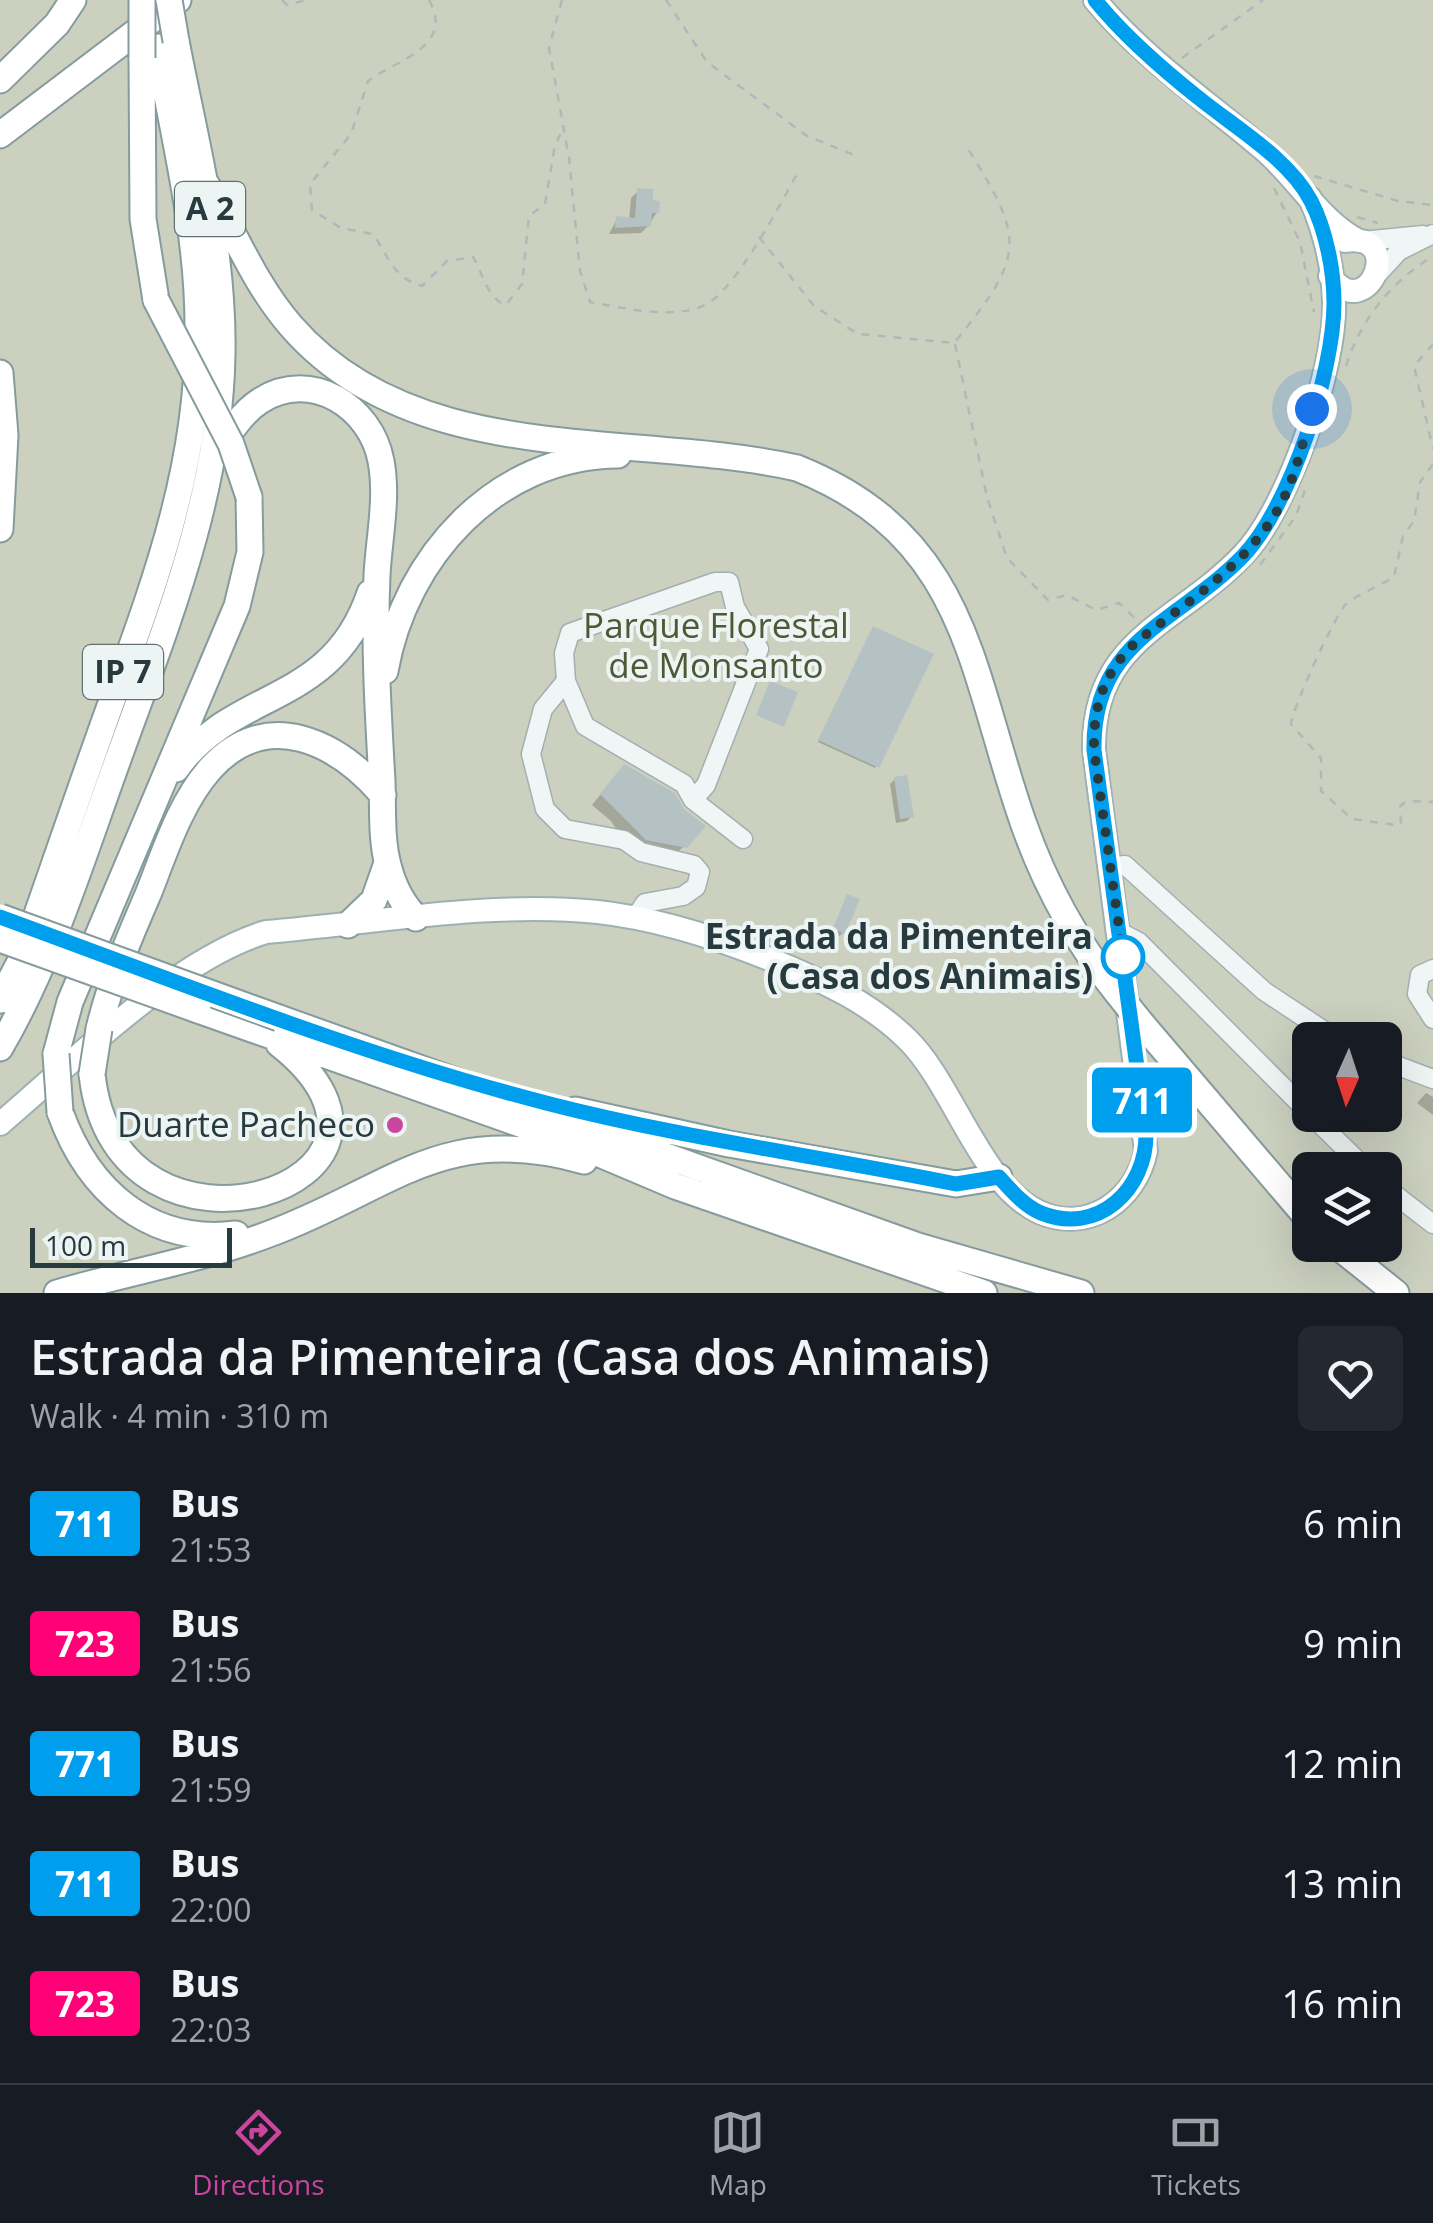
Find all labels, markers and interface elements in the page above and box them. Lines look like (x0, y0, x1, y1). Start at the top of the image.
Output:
road number: A 2 (175, 182, 245, 236)
your location (1287, 384, 1337, 434)
park label: Parque Florestal de Monsanto (583, 601, 849, 688)
road number: IP 7 (83, 645, 163, 699)
place label: Estrada da Pimenteira (Casa dos Animais) (705, 912, 1093, 999)
marker: Estrada da Pimenteira (Casa dos Animais) (1102, 936, 1144, 978)
north arrow (1292, 1022, 1402, 1132)
map controls (1292, 1022, 1402, 1262)
line badge: 711 (1084, 1068, 1200, 1132)
text: 711 (1112, 1077, 1172, 1124)
place label: Duarte Pacheco (117, 1100, 375, 1147)
marker: Duarte Pacheco (384, 1114, 406, 1136)
button: layers (1292, 1152, 1402, 1262)
scale bar (30, 1223, 232, 1268)
text: 100 m (45, 1226, 126, 1264)
text: Estrada da Pimenteira (Casa dos Animais) (30, 1324, 989, 1389)
button: heart (1298, 1326, 1403, 1431)
text: Walk · 4 min · 310 m (30, 1394, 329, 1437)
text: Bus (170, 1476, 239, 1528)
text: 6 min (1303, 1497, 1403, 1549)
text: 711 (55, 1500, 115, 1547)
text: 21:53 (170, 1528, 252, 1571)
text: Bus (170, 1596, 239, 1648)
text: 9 min (1303, 1617, 1403, 1669)
text: 723 (55, 1620, 115, 1667)
text: 21:56 (170, 1648, 252, 1691)
text: Bus (170, 1716, 239, 1768)
text: 12 min (1282, 1737, 1403, 1789)
text: 771 (55, 1740, 115, 1787)
text: 21:59 (170, 1768, 252, 1811)
text: Bus (170, 1836, 239, 1888)
text: 13 min (1282, 1857, 1403, 1909)
text: 711 (55, 1860, 115, 1907)
text: 22:00 (170, 1888, 252, 1931)
text: Bus (170, 1956, 239, 2008)
text: 16 min (1282, 1977, 1403, 2029)
text: 723 (55, 1980, 115, 2027)
text: 22:03 (170, 2008, 252, 2051)
tab: Directions (192, 2105, 325, 2203)
tab: Map (709, 2105, 767, 2203)
tab: Tickets (1151, 2105, 1241, 2203)

